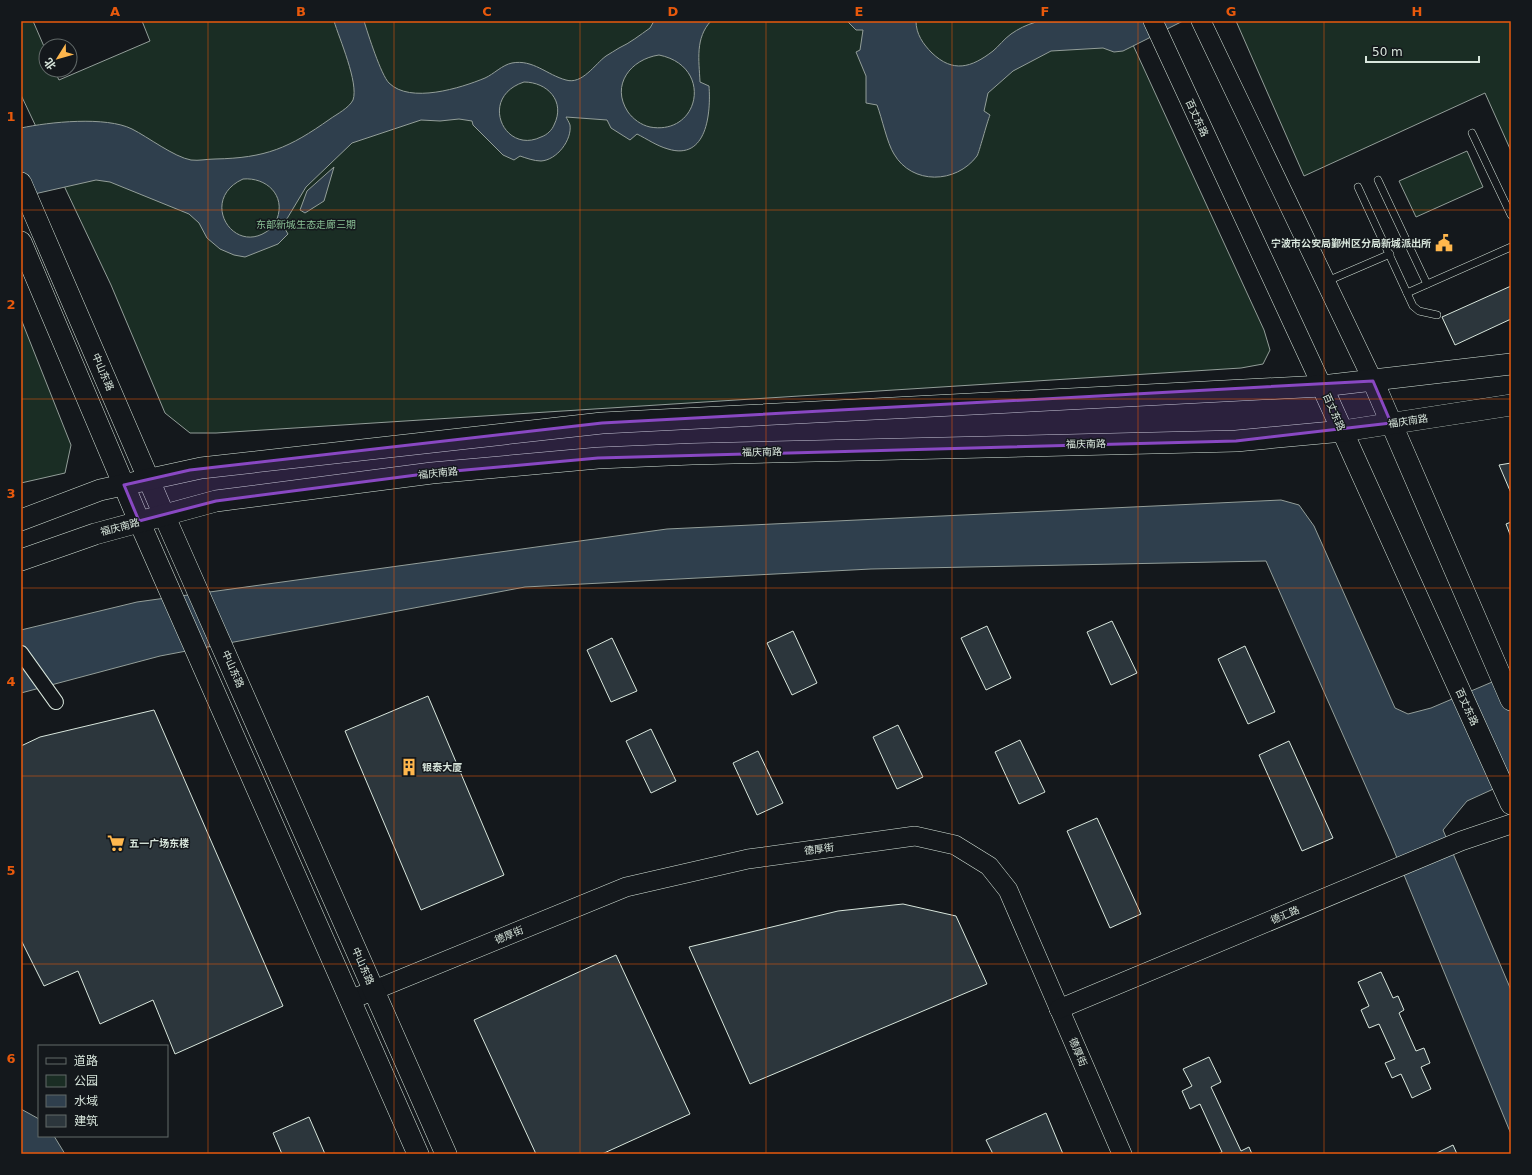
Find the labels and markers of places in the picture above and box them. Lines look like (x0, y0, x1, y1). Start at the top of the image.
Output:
public building icon: 宁波市公安局鄞州区分局新城派出所 (1434, 233, 1454, 253)
place label: 宁波市公安局鄞州区分局新城派出所 (1271, 237, 1431, 249)
building icon: 银泰大厦 (399, 757, 419, 777)
place label: 银泰大厦 (422, 762, 462, 773)
supermarket icon: 五一广场东楼 (106, 833, 126, 853)
place label: 五一广场东楼 (129, 838, 189, 849)

